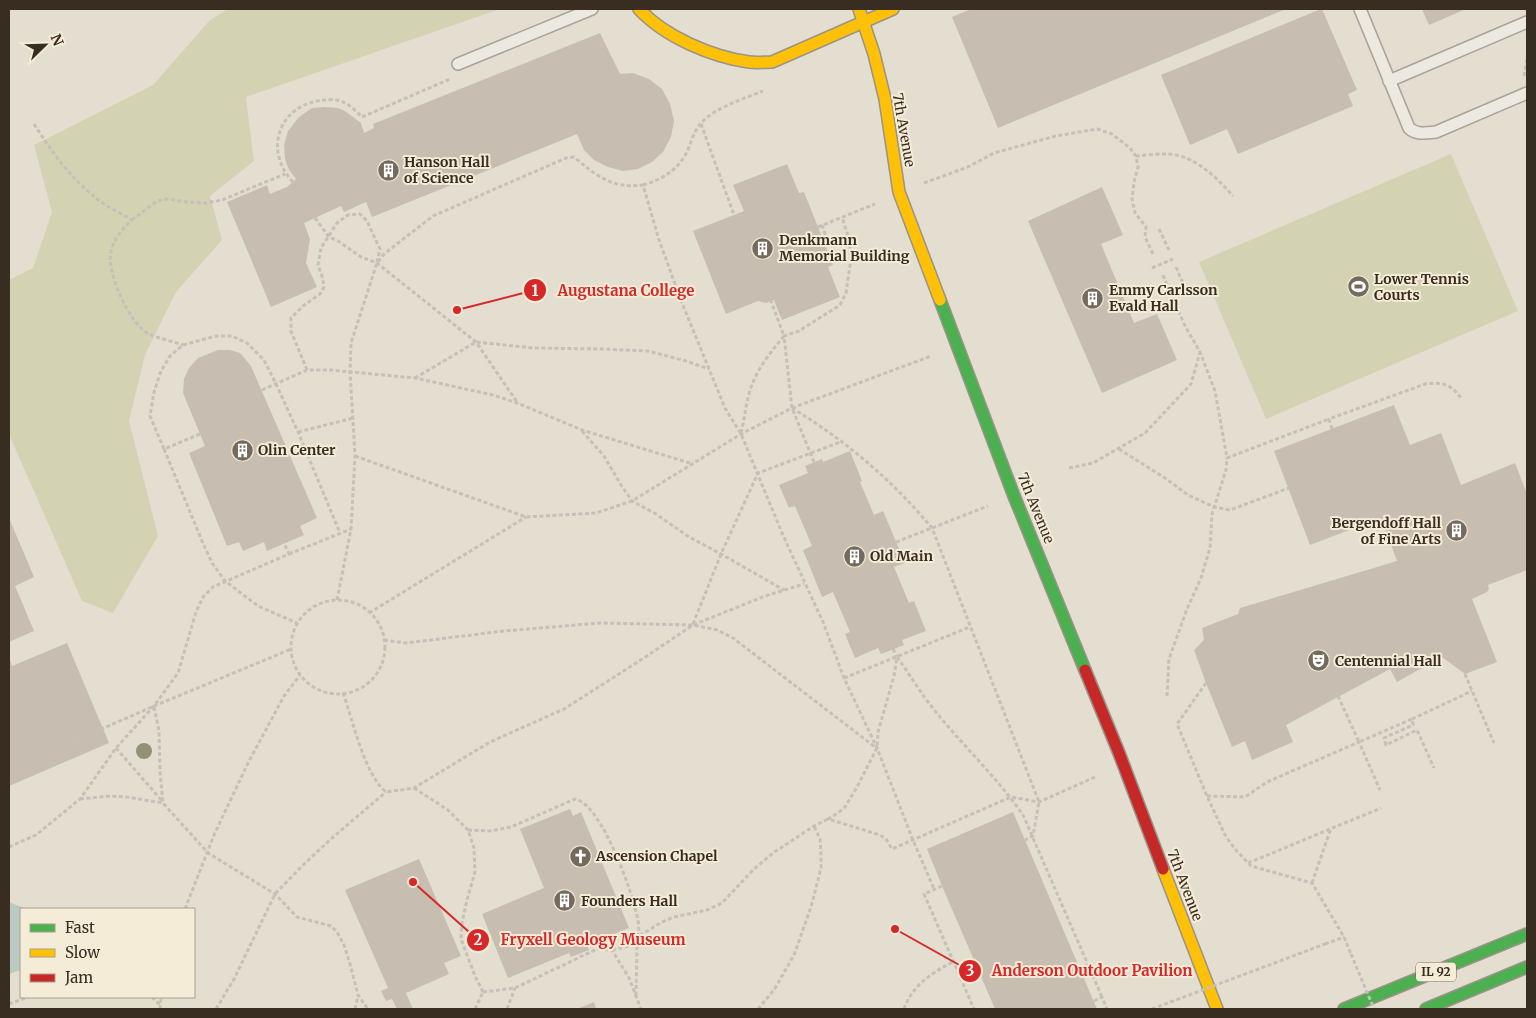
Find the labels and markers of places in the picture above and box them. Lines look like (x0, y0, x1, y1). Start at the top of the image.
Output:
place label: Hanson Hall of Science (404, 153, 490, 187)
building icon: Hanson Hall of Science (376, 158, 400, 182)
place label: Denkmann Memorial Building (779, 231, 910, 265)
building icon: Denkmann Memorial Building (751, 236, 775, 260)
place label: Lower Tennis Courts (1374, 270, 1469, 304)
callout: Augustana College (522, 275, 704, 305)
sports icon: Lower Tennis Courts (1346, 275, 1370, 299)
place label: Emmy Carlsson Evald Hall (1109, 281, 1218, 315)
building icon: Emmy Carlsson Evald Hall (1081, 286, 1105, 310)
building icon: Olin Center (230, 438, 254, 462)
place label: Olin Center (258, 441, 336, 459)
place label: Bergendoff Hall of Fine Arts (1331, 514, 1441, 548)
building icon: Bergendoff Hall of Fine Arts (1445, 519, 1469, 543)
building icon: Old Main (842, 544, 866, 568)
place label: Old Main (870, 547, 933, 565)
theatre icon: Centennial Hall (1307, 649, 1331, 673)
place label: Centennial Hall (1335, 652, 1442, 670)
church icon: Ascension Chapel (568, 844, 592, 868)
place label: Ascension Chapel (595, 847, 718, 865)
building icon: Founders Hall (553, 889, 577, 913)
place label: Founders Hall (581, 892, 678, 910)
callout: Fryxell Geology Museum (465, 925, 695, 955)
callout: Anderson Outdoor Pavilion (957, 956, 1203, 986)

